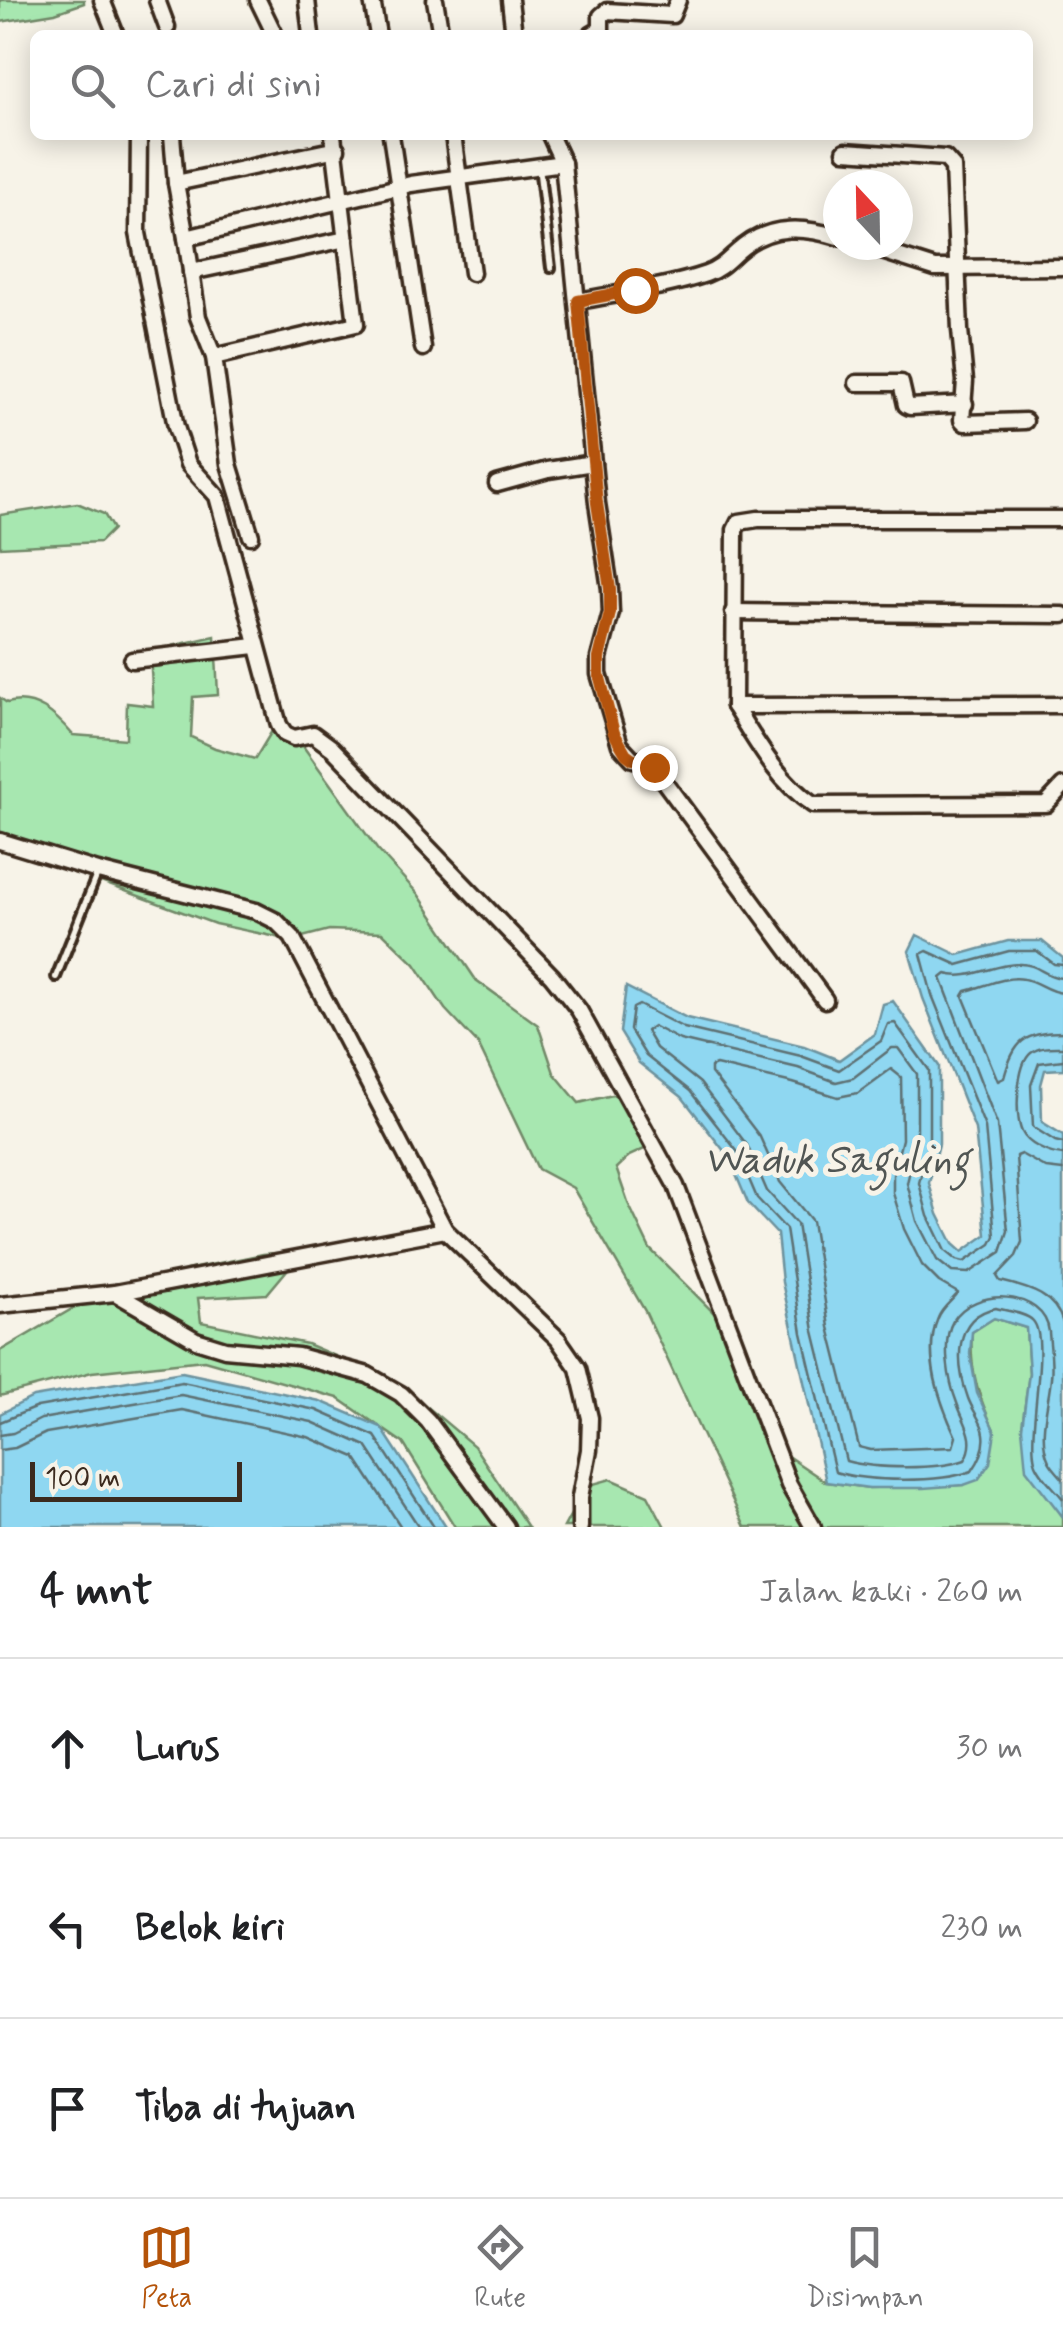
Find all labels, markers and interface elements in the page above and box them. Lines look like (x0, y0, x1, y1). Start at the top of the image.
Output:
search box (30, 30, 1033, 140)
icon: search (65, 58, 120, 113)
text: Cari di sini (145, 61, 322, 110)
north arrow (823, 170, 913, 260)
route start (613, 268, 659, 314)
route end (632, 745, 678, 791)
water label: Waduk Saguling (704, 1135, 975, 1191)
scale bar (30, 1457, 242, 1502)
text: 100 m (45, 1461, 120, 1498)
text: 4 mnt (40, 1565, 152, 1620)
text: Jalan kaki · 260 m (759, 1571, 1023, 1613)
icon: ahead (40, 1721, 95, 1776)
text: Lurus (135, 1724, 219, 1773)
text: 30 m (956, 1727, 1023, 1769)
icon: left (40, 1901, 95, 1956)
text: Belok kiri (135, 1904, 285, 1953)
text: 230 m (940, 1907, 1023, 1949)
icon: arrive (40, 2081, 95, 2136)
text: Tiba di tujuan (135, 2084, 356, 2133)
tab: Peta (139, 2220, 194, 2317)
tab: Rute (473, 2220, 528, 2317)
tab: Disimpan (806, 2220, 924, 2317)

